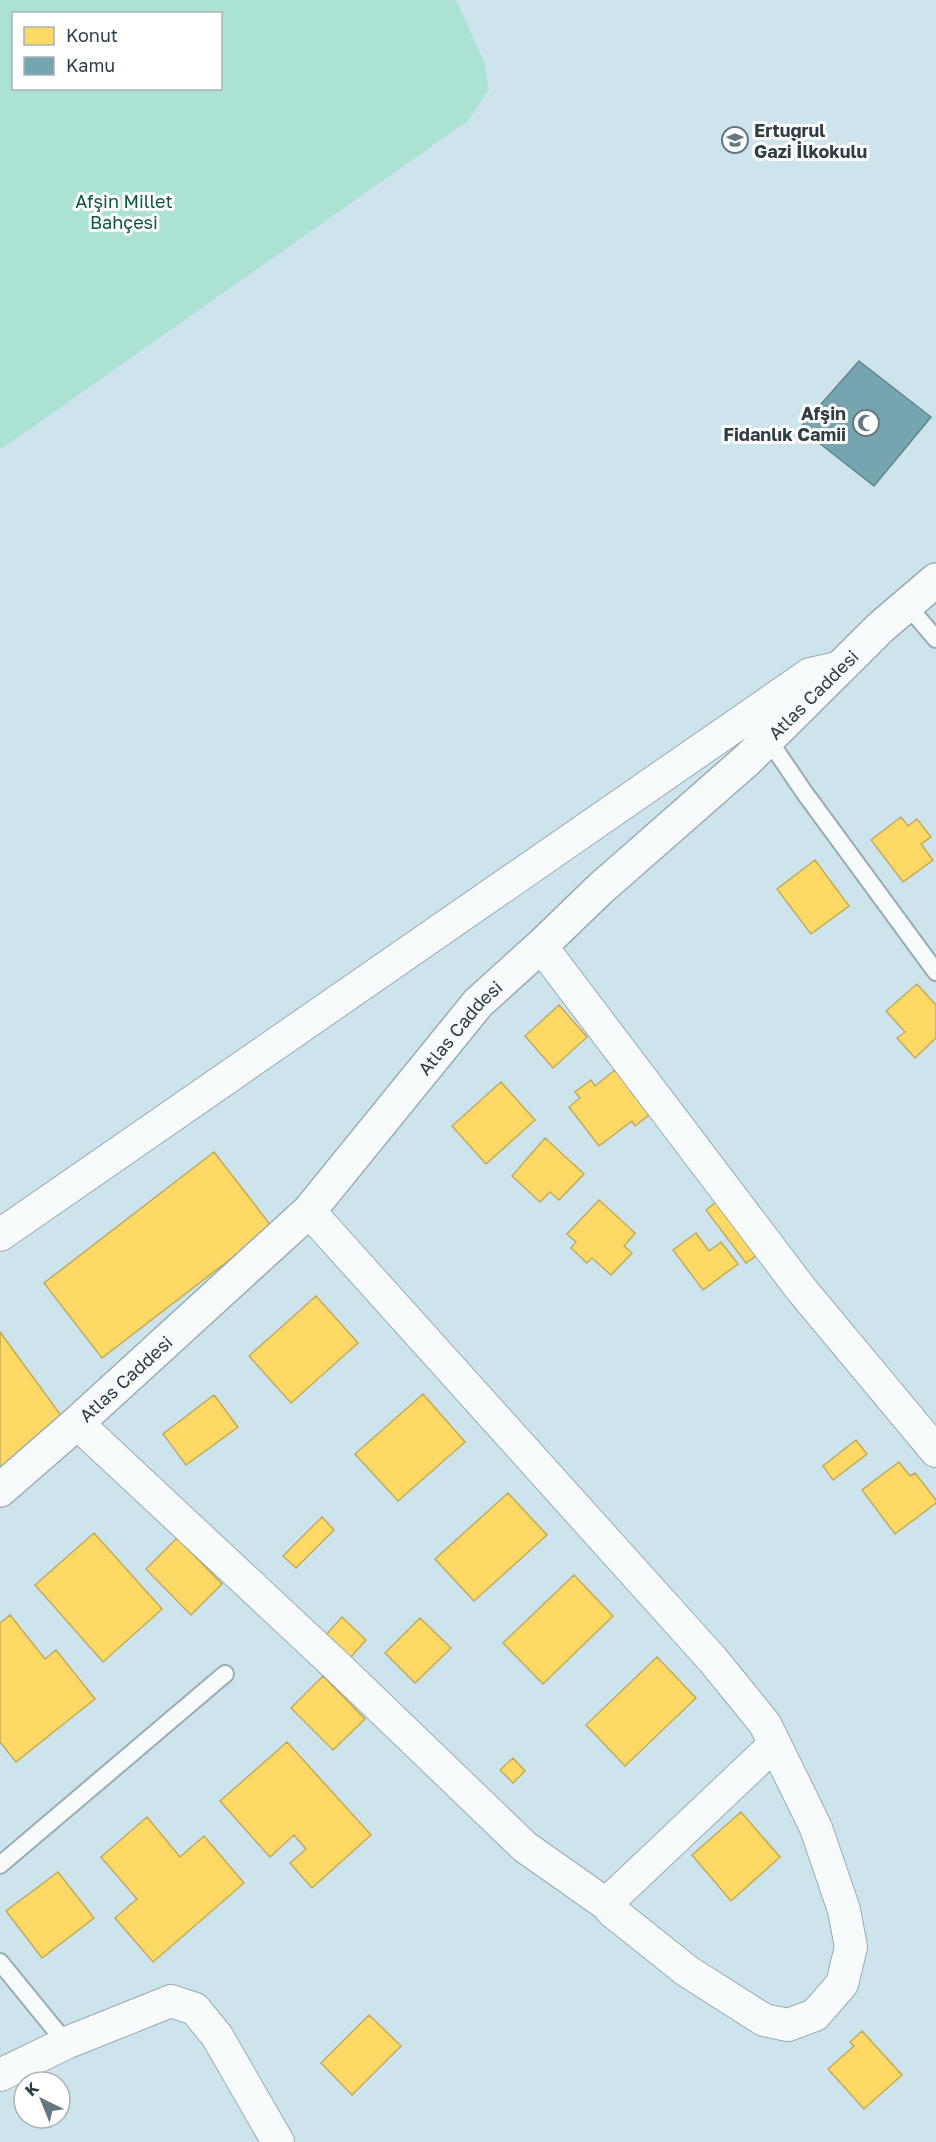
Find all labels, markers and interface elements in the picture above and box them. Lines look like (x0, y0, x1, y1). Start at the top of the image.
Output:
legend (12, 12, 222, 90)
text: Konut (66, 24, 118, 46)
text: Kamu (66, 54, 115, 76)
place label: Ertuğrul Gazi İlkokulu (754, 119, 867, 162)
school or university icon: Ertuğrul Gazi İlkokulu (720, 125, 750, 155)
park label: Afşin Millet Bahçesi (75, 190, 173, 233)
place label: Afşin Fidanlık Camii (723, 402, 846, 445)
mosque icon: Afşin Fidanlık Camii (851, 408, 881, 438)
street label: Atlas Caddesi (763, 645, 863, 744)
street label: Atlas Caddesi (413, 976, 507, 1079)
street label: Atlas Caddesi (75, 1331, 177, 1426)
north arrow (12, 2070, 72, 2130)
text: K (21, 2077, 43, 2100)

